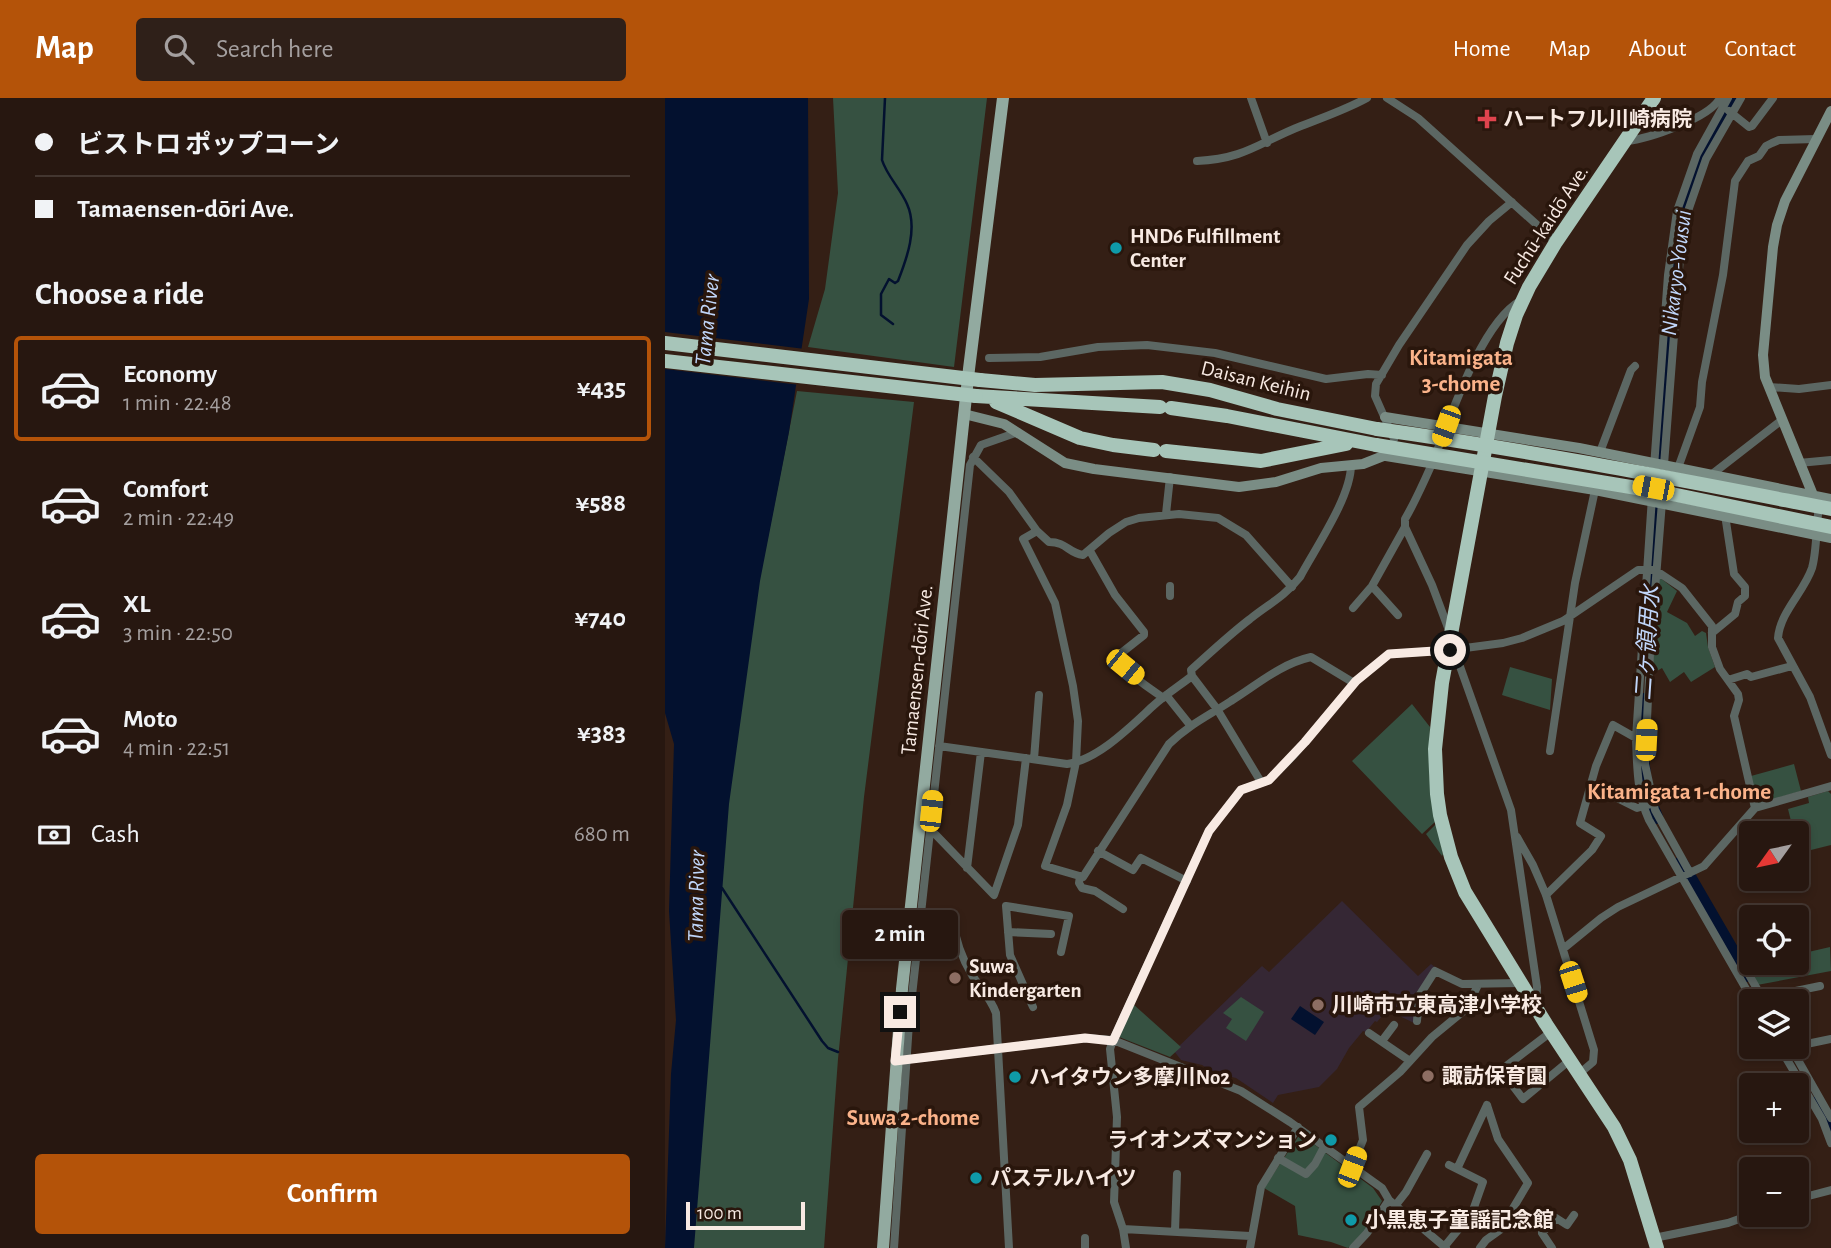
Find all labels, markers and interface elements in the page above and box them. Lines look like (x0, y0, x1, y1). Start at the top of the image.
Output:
search box (136, 18, 626, 81)
icon: search (160, 30, 198, 68)
text: Map (35, 32, 94, 65)
text: Search here (216, 36, 334, 62)
text: Home (1453, 37, 1511, 61)
text: Map (1549, 37, 1591, 61)
text: About (1629, 37, 1686, 61)
text: Contact (1724, 37, 1796, 61)
place label: ハートフル川崎病院 (1503, 108, 1692, 130)
marker: ハートフル川崎病院 (1477, 109, 1497, 129)
text: ビストロ ポップコーン (77, 132, 340, 158)
street label: Fuchū-kaidō Ave. (1500, 162, 1592, 288)
text: Tamaensen-dōri Ave. (77, 196, 294, 222)
water label: Nikaryo-Yousui (1658, 209, 1696, 337)
place label: HND6 Fulfillment Center (1130, 226, 1280, 271)
marker: HND6 Fulfillment Center (1108, 240, 1124, 256)
water label: Tama River (692, 273, 724, 367)
text: Choose a ride (35, 278, 204, 310)
district label: Kitamigata 3-chome (1409, 347, 1513, 396)
icon: car (39, 357, 102, 420)
street label: Daisan Keihin (1199, 357, 1313, 405)
text: Economy (123, 361, 217, 387)
text: ¥435 (577, 375, 626, 401)
text: 1 min · 22:48 (123, 392, 232, 415)
car (1429, 403, 1464, 449)
icon: car (39, 472, 102, 535)
car (1631, 474, 1676, 502)
text: Comfort (123, 476, 208, 502)
text: ¥588 (575, 490, 626, 516)
text: 2 min · 22:49 (123, 507, 234, 530)
water label: 二ヶ領用水 (1631, 582, 1664, 701)
street label: Tamaensen-dōri Ave. (898, 584, 936, 756)
icon: car (39, 587, 102, 650)
text: XL (123, 591, 150, 617)
text: ¥740 (574, 605, 626, 631)
text: 3 min · 22:50 (123, 622, 233, 645)
route start (1434, 634, 1466, 666)
car (1103, 646, 1148, 688)
icon: car (39, 702, 102, 765)
text: Moto (123, 706, 178, 732)
car (1635, 718, 1658, 762)
text: ¥383 (577, 720, 626, 746)
text: 4 min · 22:51 (123, 737, 230, 760)
district label: Kitamigata 1-chome (1587, 781, 1771, 804)
car (919, 789, 944, 833)
icon: cash (35, 816, 73, 854)
text: Cash (91, 821, 140, 847)
north arrow (1739, 821, 1809, 891)
map controls (1739, 821, 1809, 1227)
text: 680 m (574, 823, 630, 846)
water label: Tama River (685, 849, 709, 942)
button: locate (1739, 905, 1809, 975)
callout: 2 min (842, 911, 958, 960)
text: 2 min (874, 923, 926, 946)
place label: Suwa Kindergarten (969, 956, 1082, 1001)
car (1557, 959, 1590, 1005)
marker: Suwa Kindergarten (947, 970, 963, 986)
button: layers (1739, 989, 1809, 1059)
place label: 川崎市立東高津小学校 (1332, 994, 1542, 1016)
route end (884, 996, 916, 1028)
marker: 川崎市立東高津小学校 (1310, 997, 1326, 1013)
place label: 諏訪保育園 (1442, 1065, 1547, 1087)
place label: ハイタウン多摩川No2 (1029, 1066, 1230, 1088)
marker: 諏訪保育園 (1420, 1068, 1436, 1084)
marker: ハイタウン多摩川No2 (1007, 1069, 1023, 1085)
button: + (1739, 1073, 1809, 1143)
district label: Suwa 2-chome (846, 1107, 980, 1130)
place label: ライオンズマンション (1107, 1128, 1317, 1151)
marker: ライオンズマンション (1323, 1132, 1339, 1148)
car (1335, 1144, 1370, 1190)
button: Confirm (35, 1154, 630, 1234)
button: − (1739, 1157, 1809, 1227)
place label: パステルハイツ (990, 1167, 1137, 1189)
marker: パステルハイツ (968, 1170, 984, 1186)
scale bar (686, 1199, 805, 1231)
text: 100 m (697, 1204, 742, 1223)
place label: 小黒恵子童謡記念館 (1365, 1209, 1554, 1231)
marker: 小黒恵子童謡記念館 (1343, 1212, 1359, 1228)

